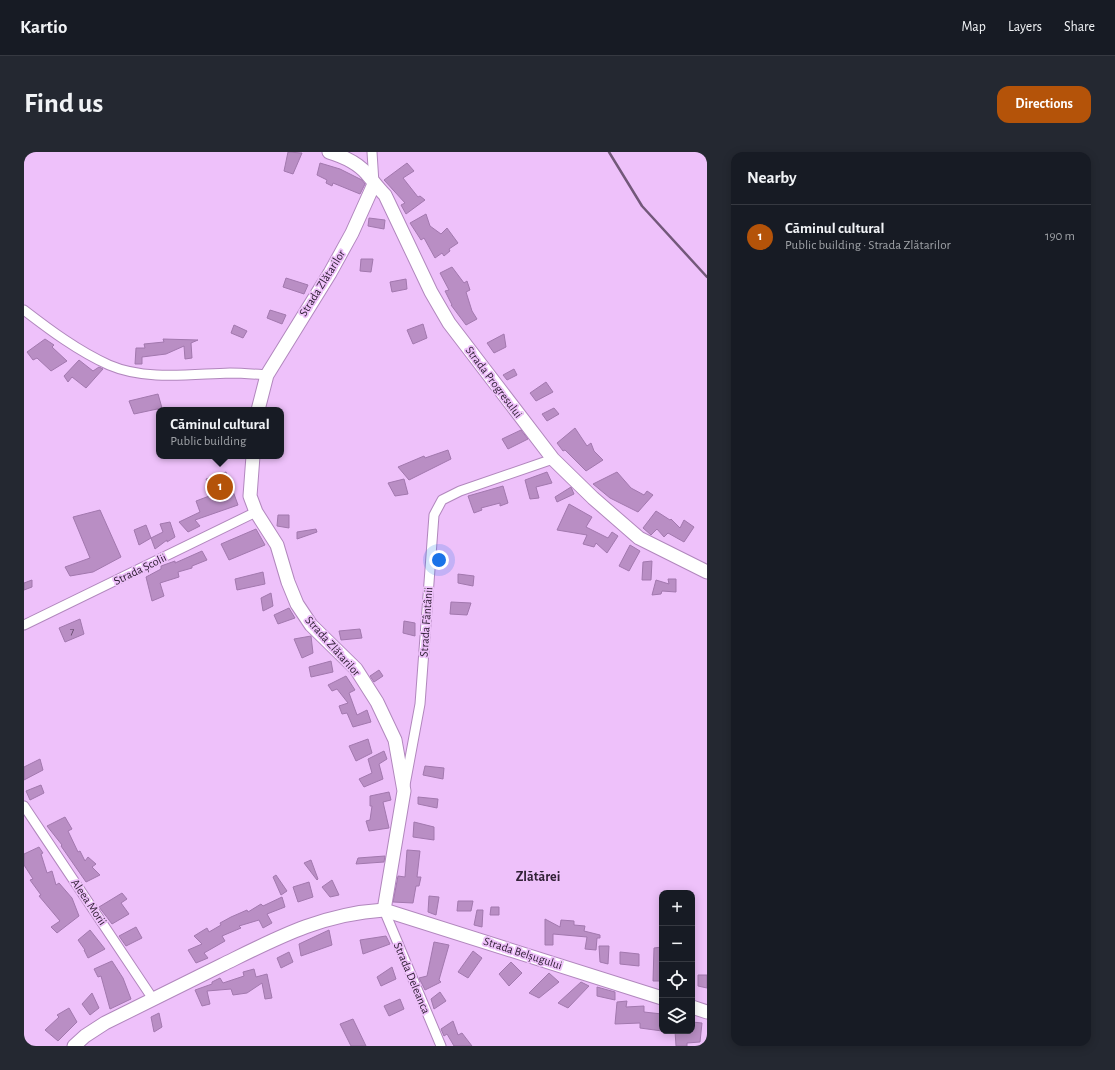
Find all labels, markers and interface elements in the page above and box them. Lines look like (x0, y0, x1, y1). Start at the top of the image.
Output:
text: Kartio (20, 18, 67, 37)
text: Map (961, 20, 986, 34)
text: Layers (1008, 20, 1042, 34)
text: Share (1064, 20, 1095, 34)
button: Directions (997, 86, 1091, 123)
text: Find us (24, 90, 103, 118)
text: Nearby (747, 169, 797, 186)
text: Căminul cultural (785, 221, 884, 236)
text: 1 (758, 230, 762, 243)
text: 190 m (1045, 230, 1075, 243)
text: Public building · Strada Zlătarilor (785, 239, 951, 252)
street label: Strada Zlătarilor (297, 247, 347, 318)
street label: Strada Progresului (463, 344, 525, 420)
popup (156, 407, 284, 459)
text: Căminul cultural (170, 417, 270, 432)
text: Public building (170, 435, 246, 448)
pin: 1 (207, 472, 233, 502)
your location (429, 550, 449, 570)
street label: Strada Școlii (112, 551, 169, 589)
street label: Strada Fântânii (418, 587, 434, 657)
street label: Strada Zlătarilor (303, 614, 363, 678)
house number: 7 (70, 627, 74, 637)
district label: Zlătărei (516, 870, 560, 884)
street label: Aleea Morii (69, 877, 109, 927)
map controls (659, 890, 695, 1034)
button: + (659, 890, 695, 926)
button: − (659, 926, 695, 962)
street label: Strada Belșugului (482, 935, 564, 973)
street label: Strada Deleanca (392, 941, 433, 1016)
button: locate (659, 962, 695, 998)
button: layers (659, 998, 695, 1034)

